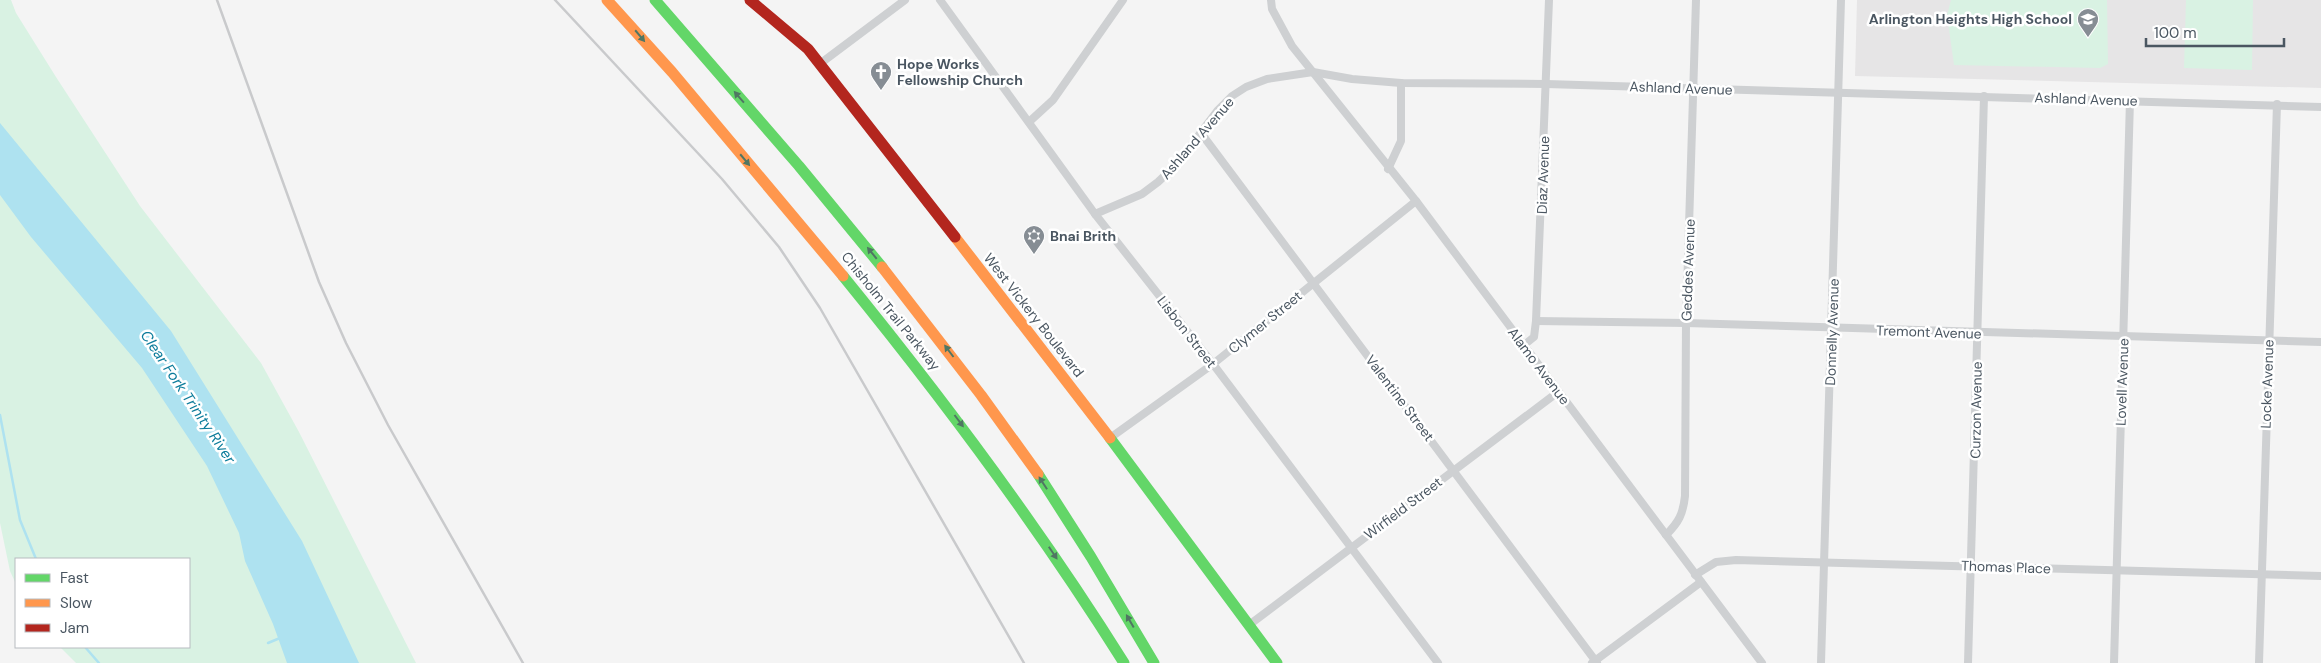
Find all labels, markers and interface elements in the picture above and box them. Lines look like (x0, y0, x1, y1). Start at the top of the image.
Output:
school or university icon: Arlington Heights High School (2076, 7, 2100, 38)
place label: Arlington Heights High School (1869, 10, 2072, 28)
scale bar (2146, 15, 2284, 47)
text: 100 m (2154, 23, 2197, 43)
one-way arrow (634, 30, 645, 43)
place label: Hope Works Fellowship Church (897, 55, 1023, 89)
church icon: Hope Works Fellowship Church (869, 60, 893, 91)
street label: Ashland Avenue (1629, 77, 1733, 99)
street label: Ashland Avenue (2034, 88, 2138, 110)
one-way arrow (733, 92, 745, 104)
street label: Ashland Avenue (1156, 93, 1238, 183)
street label: Diaz Avenue (1533, 136, 1553, 214)
one-way arrow (740, 153, 751, 166)
street label: Geddes Avenue (1677, 218, 1699, 321)
synagogue icon: Bnai Brith (1022, 224, 1046, 255)
place label: Bnai Brith (1050, 227, 1116, 245)
one-way arrow (867, 247, 878, 259)
street label: Chisholm Trail Parkway (838, 248, 945, 374)
street label: West Vickery Boulevard (980, 249, 1088, 381)
street label: Donnelly Avenue (1821, 278, 1843, 386)
street label: Clymer Street (1224, 287, 1306, 357)
street label: Lisbon Street (1153, 292, 1221, 372)
street label: Tremont Avenue (1876, 321, 1982, 343)
street label: Alamo Avenue (1504, 324, 1574, 408)
water label: Clear Fork Trinity River (136, 326, 240, 468)
street label: Lovell Avenue (2111, 338, 2133, 426)
street label: Locke Avenue (2256, 339, 2278, 429)
one-way arrow (944, 344, 954, 358)
street label: Valentine Street (1362, 351, 1438, 445)
street label: Curzon Avenue (1966, 361, 1986, 459)
one-way arrow (953, 414, 964, 427)
street label: Wirfield Street (1360, 473, 1446, 543)
one-way arrow (1038, 476, 1048, 490)
one-way arrow (1048, 547, 1058, 560)
street label: Thomas Place (1961, 556, 2051, 578)
legend (15, 558, 190, 648)
text: Fast (60, 568, 89, 588)
text: Slow (60, 593, 93, 613)
one-way arrow (1125, 614, 1134, 627)
text: Jam (60, 618, 89, 638)

